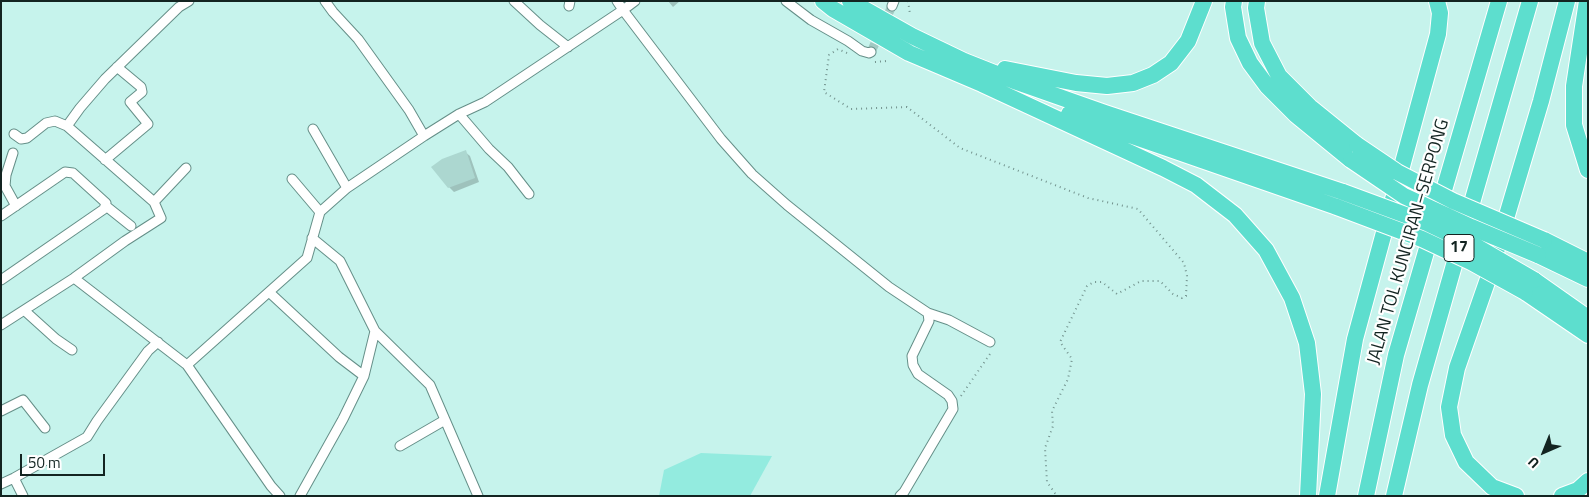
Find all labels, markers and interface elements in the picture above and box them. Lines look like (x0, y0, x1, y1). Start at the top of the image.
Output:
street label: JALAN TOL KUNCIRAN–SERPONG (1364, 117, 1454, 367)
road number: 17 (1444, 234, 1474, 262)
north arrow (1519, 427, 1569, 477)
scale bar (22, 444, 108, 476)
text: 50 m (28, 451, 61, 474)
text: U (1523, 452, 1544, 474)

